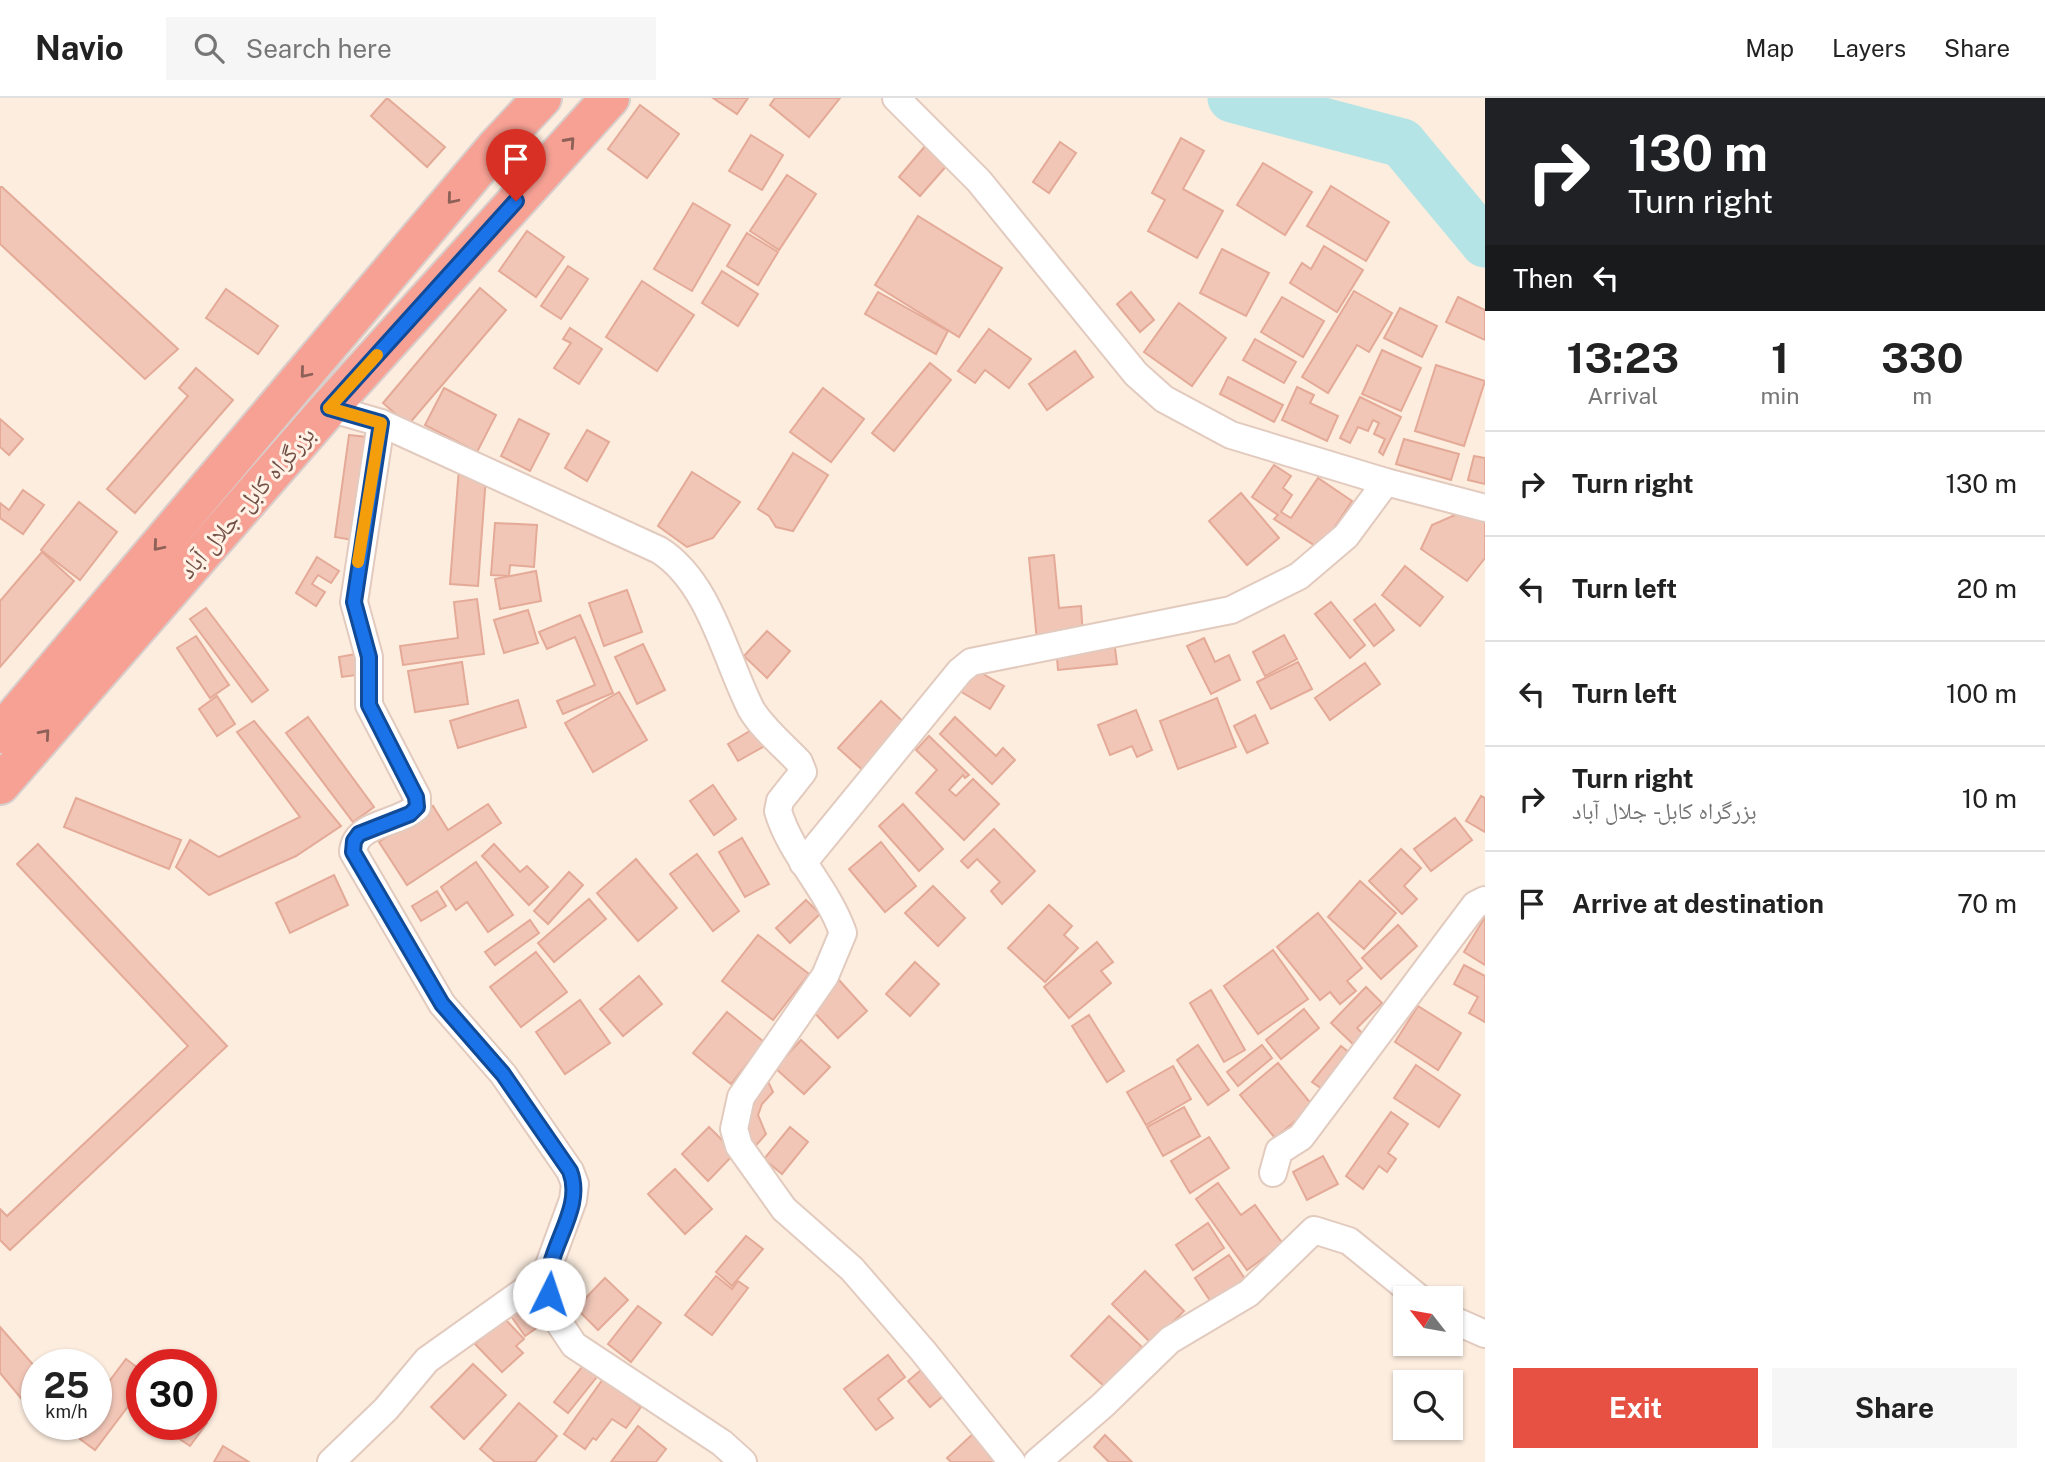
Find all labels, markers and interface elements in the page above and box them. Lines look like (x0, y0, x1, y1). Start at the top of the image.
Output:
search box (166, 17, 656, 80)
text: Navio (35, 29, 124, 67)
icon: search (190, 29, 228, 67)
text: Search here (246, 33, 392, 64)
text: Map (1745, 34, 1794, 62)
text: Layers (1832, 34, 1906, 62)
text: Share (1944, 34, 2010, 62)
text: 130 m (1628, 124, 1768, 182)
icon: right (1513, 126, 1604, 217)
pin (486, 129, 546, 201)
one-way arrow (562, 137, 574, 150)
icon: arrive (497, 140, 535, 178)
text: Turn right (1628, 183, 1773, 220)
one-way arrow (448, 191, 460, 204)
icon: left (1587, 259, 1625, 297)
text: Then (1513, 263, 1573, 294)
text: 13:23 (1566, 333, 1679, 382)
text: 1 (1771, 333, 1789, 382)
text: 330 (1881, 333, 1964, 382)
one-way arrow (301, 364, 313, 377)
text: Arrival (1587, 382, 1658, 409)
text: min (1760, 382, 1800, 409)
text: m (1912, 382, 1932, 409)
street label: بزرگراه کابل- جلال آباد (172, 420, 321, 585)
icon: right (1513, 465, 1551, 503)
text: Turn right (1572, 468, 1694, 499)
text: 130 m (1945, 468, 2017, 499)
one-way arrow (154, 538, 166, 551)
icon: left (1513, 570, 1551, 608)
text: Turn left (1572, 573, 1677, 604)
text: 20 m (1957, 573, 2017, 604)
icon: left (1513, 675, 1551, 713)
text: Turn left (1572, 678, 1677, 709)
text: 100 m (1946, 678, 2017, 709)
one-way arrow (37, 729, 49, 742)
text: Turn right (1572, 763, 1694, 794)
icon: right (1513, 780, 1551, 818)
text: 10 m (1962, 783, 2017, 814)
text: بزرگراه کابل- جلال آباد (1572, 797, 1757, 824)
icon: arrive (1513, 885, 1551, 923)
text: Arrive at destination (1572, 888, 1824, 919)
text: 70 m (1957, 888, 2017, 919)
position arrow (512, 1257, 586, 1331)
north arrow (1393, 1286, 1463, 1356)
map controls (1393, 1286, 1463, 1440)
speed limit sign: 30 (126, 1349, 217, 1440)
text: 25 (44, 1365, 89, 1406)
button: Exit (1513, 1368, 1758, 1448)
button: Share (1772, 1368, 2017, 1448)
button: search (1393, 1370, 1463, 1440)
text: km/h (45, 1401, 88, 1422)

